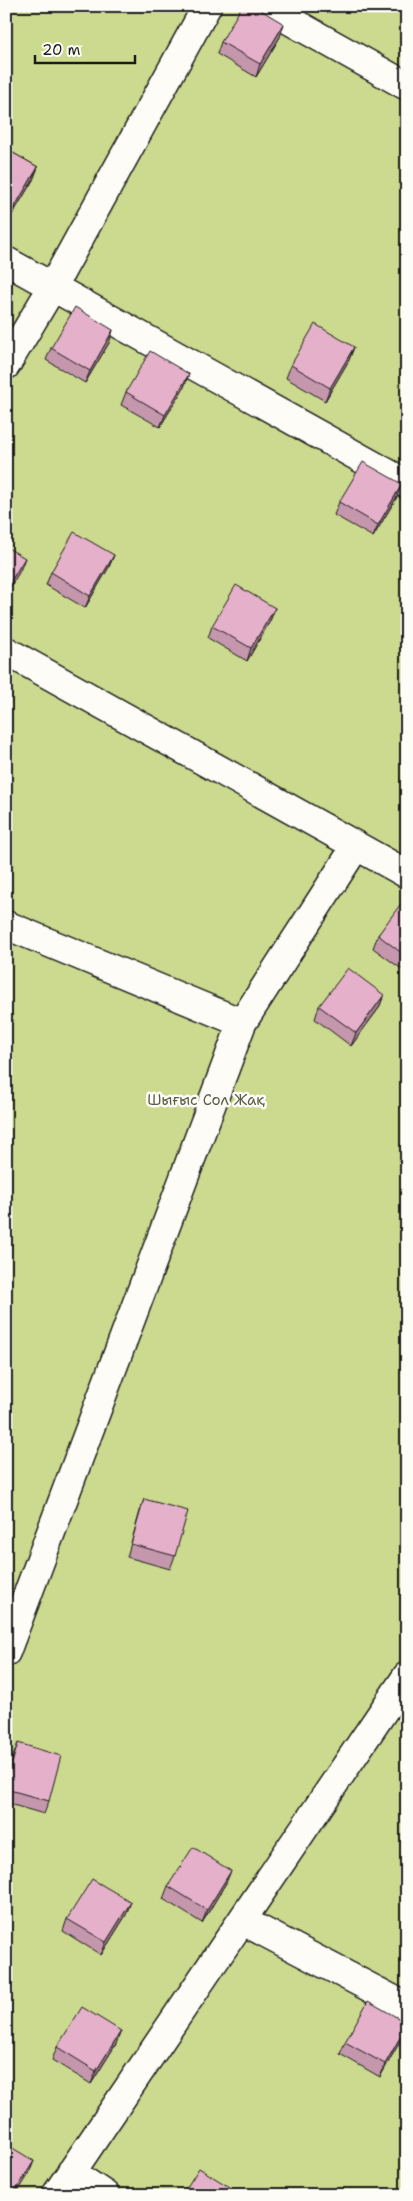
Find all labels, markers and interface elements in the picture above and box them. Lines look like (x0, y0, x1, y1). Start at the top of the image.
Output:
scale bar (35, 32, 135, 64)
text: 20 m (42, 40, 81, 60)
park label: Шығыс Сол Жақ (147, 1090, 265, 1110)

